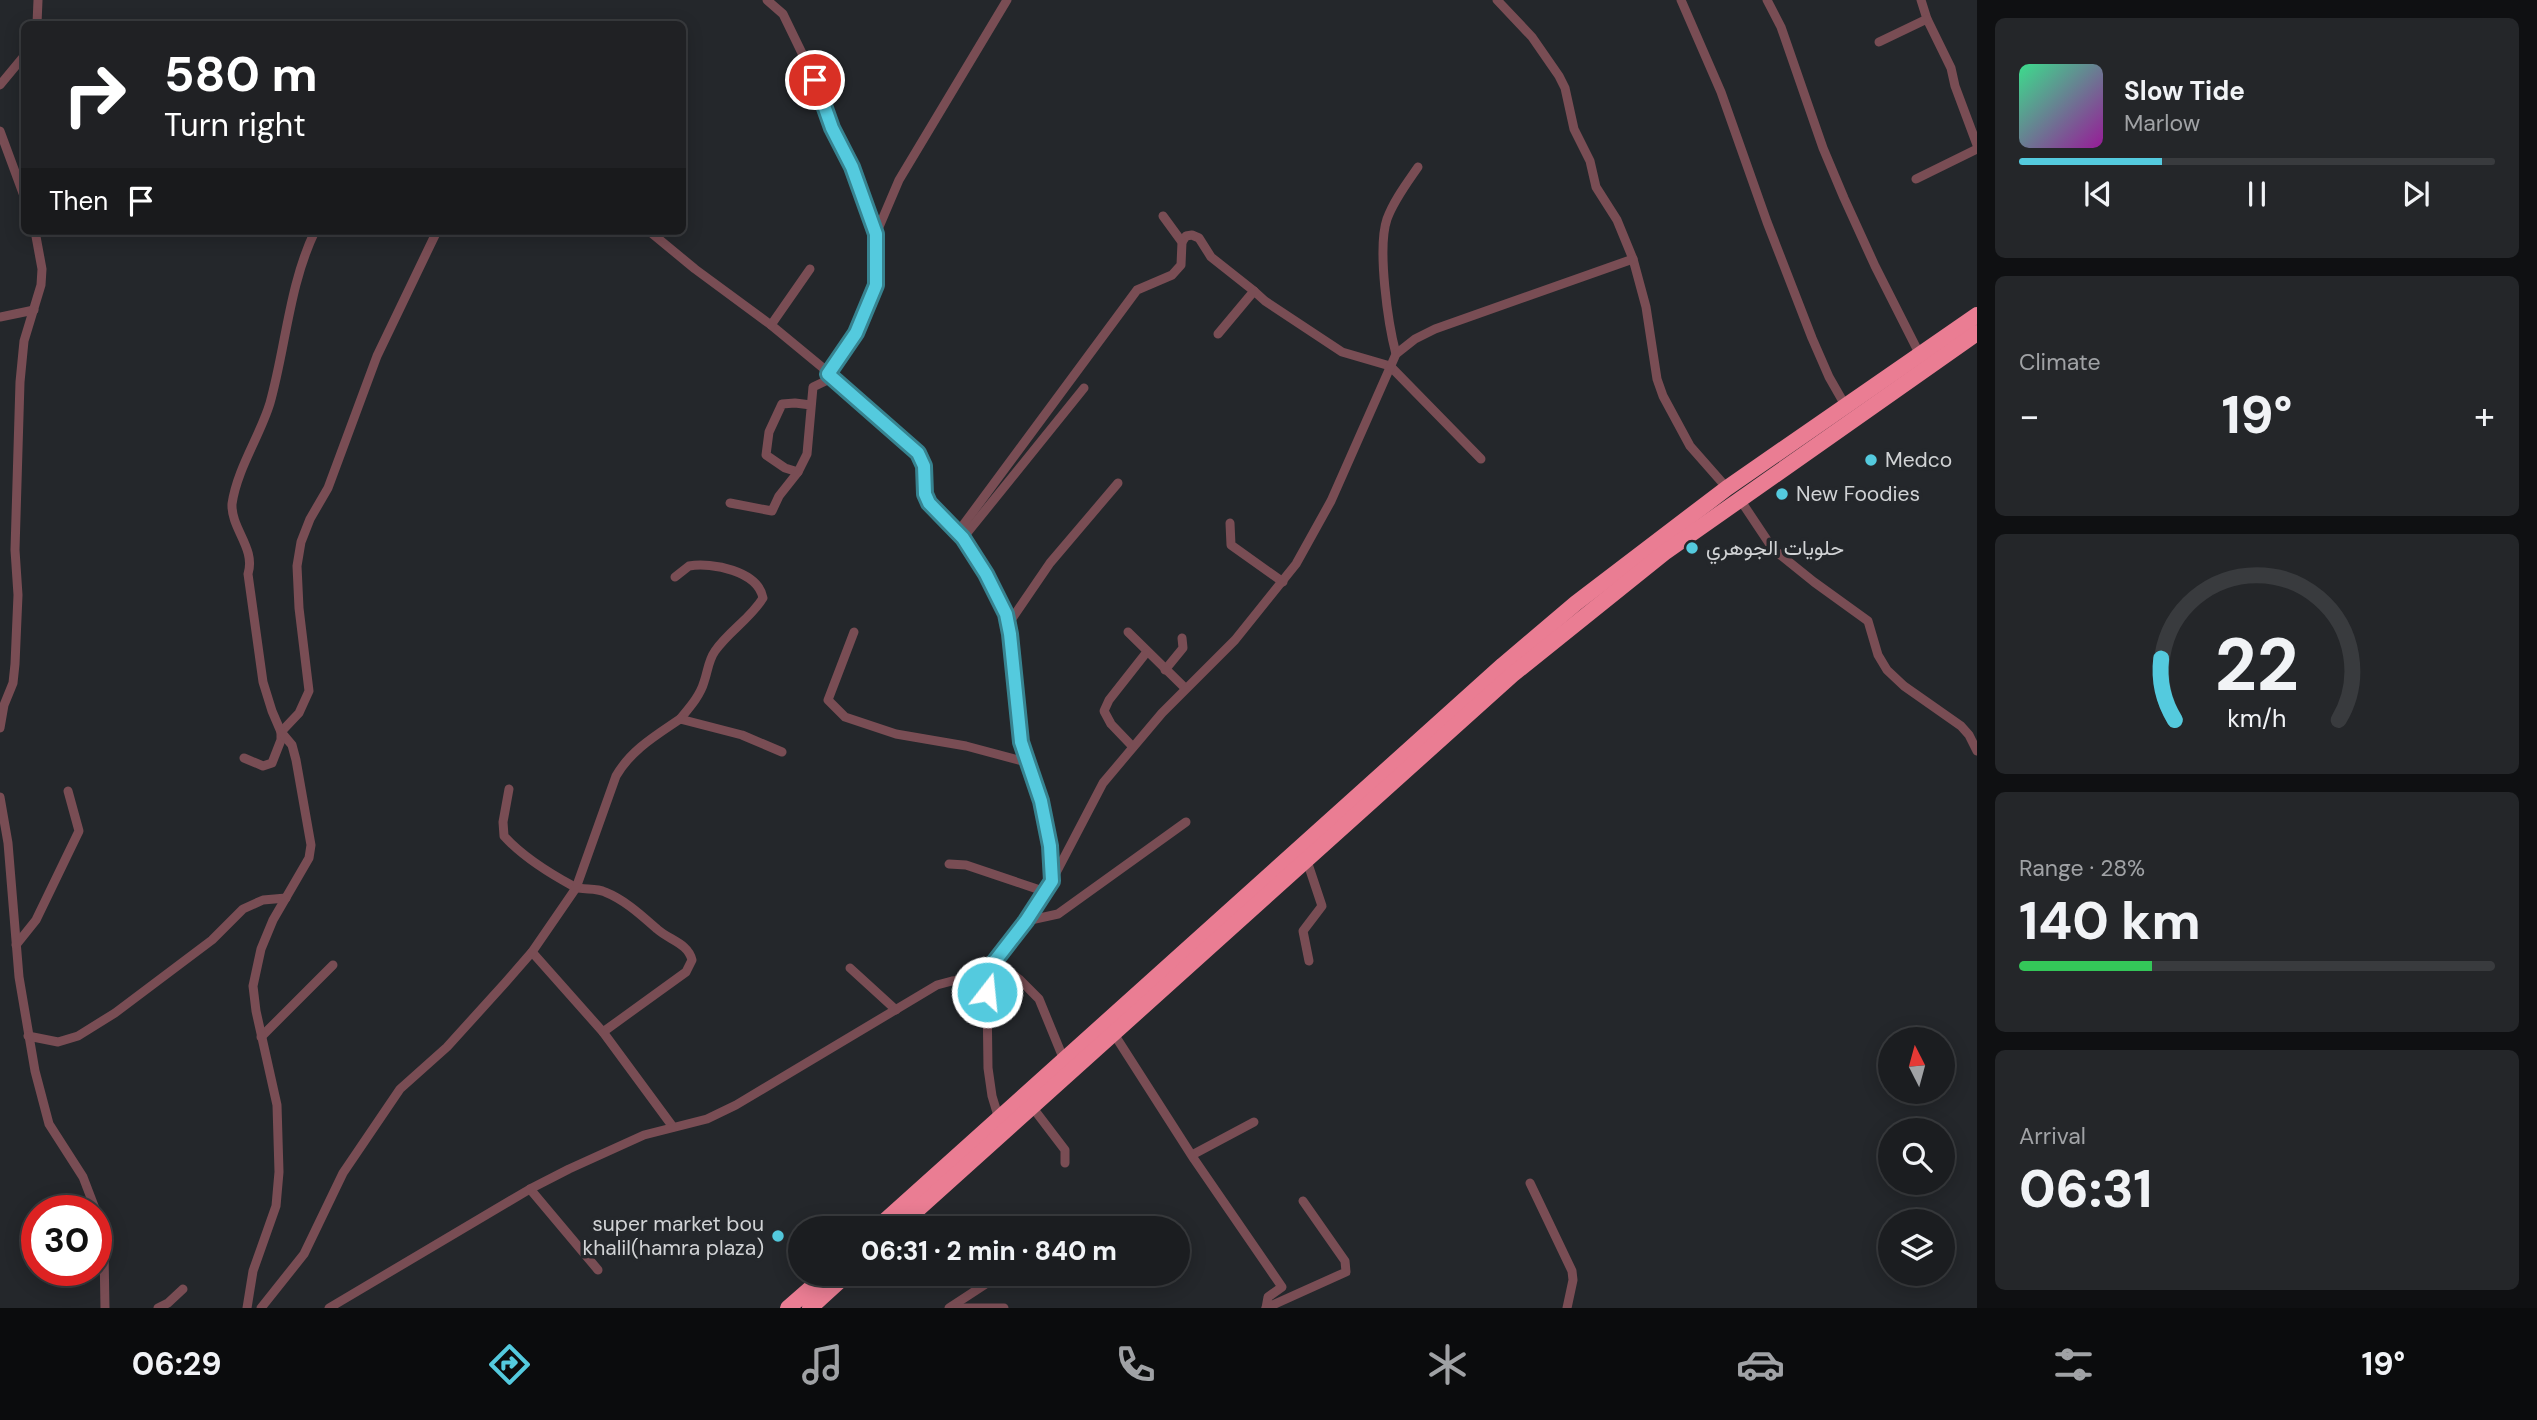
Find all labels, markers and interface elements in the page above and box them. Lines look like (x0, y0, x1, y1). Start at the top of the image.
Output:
text: 580 m (164, 42, 318, 106)
icon: right (49, 49, 140, 140)
pin (785, 50, 845, 110)
icon: arrive (796, 61, 834, 99)
text: Slow Tide (2124, 74, 2245, 108)
text: Turn right (164, 104, 306, 146)
text: Marlow (2124, 108, 2200, 138)
icon: previous (2079, 175, 2117, 213)
icon: pause (2238, 175, 2276, 213)
icon: next (2397, 175, 2435, 213)
icon: arrive (122, 182, 160, 220)
text: Then (49, 184, 108, 218)
text: Climate (2019, 347, 2101, 377)
text: 19° (2221, 381, 2293, 449)
text: − (2019, 391, 2040, 441)
text: + (2474, 391, 2495, 441)
place label: Medco (1885, 446, 1952, 474)
marker: Medco (1863, 452, 1879, 468)
place label: New Foodies (1796, 480, 1920, 508)
marker: New Foodies (1774, 486, 1790, 502)
place label: حلويات الجوهري (1706, 534, 1844, 565)
marker: حلويات الجوهري (1684, 540, 1700, 556)
text: 22 (2215, 618, 2299, 713)
text: km/h (2227, 702, 2287, 735)
text: Range · 28% (2019, 853, 2145, 883)
text: 140 km (2019, 887, 2201, 955)
position arrow (950, 955, 1024, 1029)
north arrow (1878, 1027, 1955, 1104)
map controls (1878, 1027, 1955, 1286)
button: search (1878, 1118, 1955, 1195)
text: Arrival (2019, 1121, 2086, 1151)
text: 06:31 (2019, 1155, 2153, 1223)
speed limit sign: 30 (21, 1195, 112, 1286)
button: layers (1878, 1209, 1955, 1286)
place label: super market bou khalil(hamra plaza) (583, 1210, 764, 1262)
marker: super market bou khalil(hamra plaza) (770, 1228, 786, 1244)
text: 06:31 · 2 min · 840 m (861, 1234, 1117, 1268)
icon: directions (485, 1340, 534, 1389)
icon: music (798, 1340, 847, 1389)
icon: phone (1111, 1340, 1160, 1389)
icon: climate (1423, 1340, 1472, 1389)
icon: car (1736, 1340, 1785, 1389)
icon: filters (2049, 1340, 2098, 1389)
text: 06:29 (132, 1343, 221, 1385)
text: 19° (2362, 1343, 2405, 1385)

